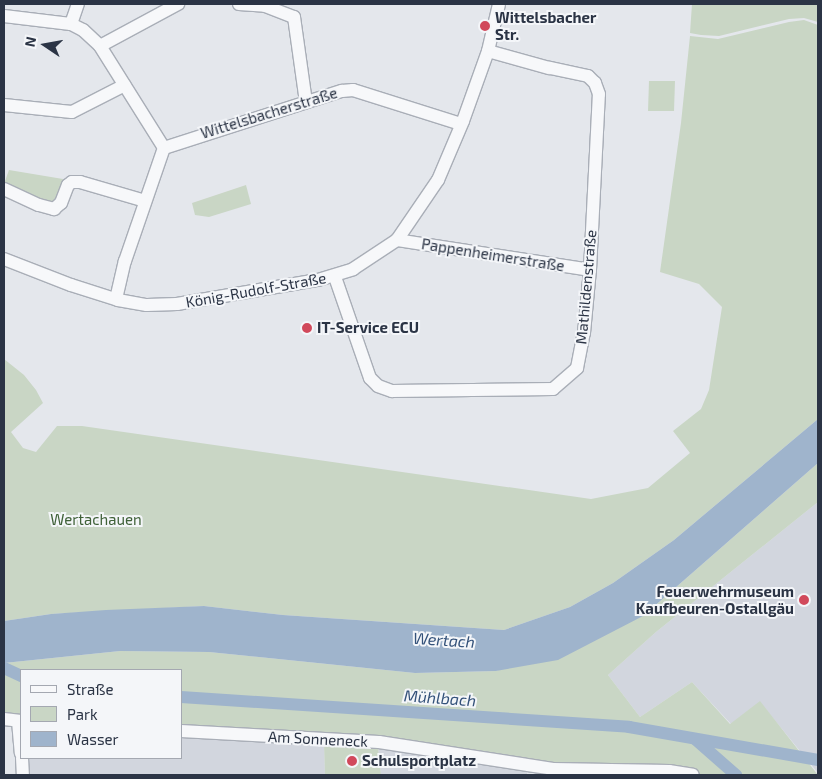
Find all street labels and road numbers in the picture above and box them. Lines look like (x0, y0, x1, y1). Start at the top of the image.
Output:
street label: Wittelsbacherstraße (198, 84, 340, 142)
street label: Mathildenstraße (572, 229, 600, 345)
street label: Pappenheimerstraße (420, 235, 566, 275)
street label: König-Rudolf-Straße (184, 269, 328, 311)
street label: Am Sonneneck (268, 727, 368, 751)

